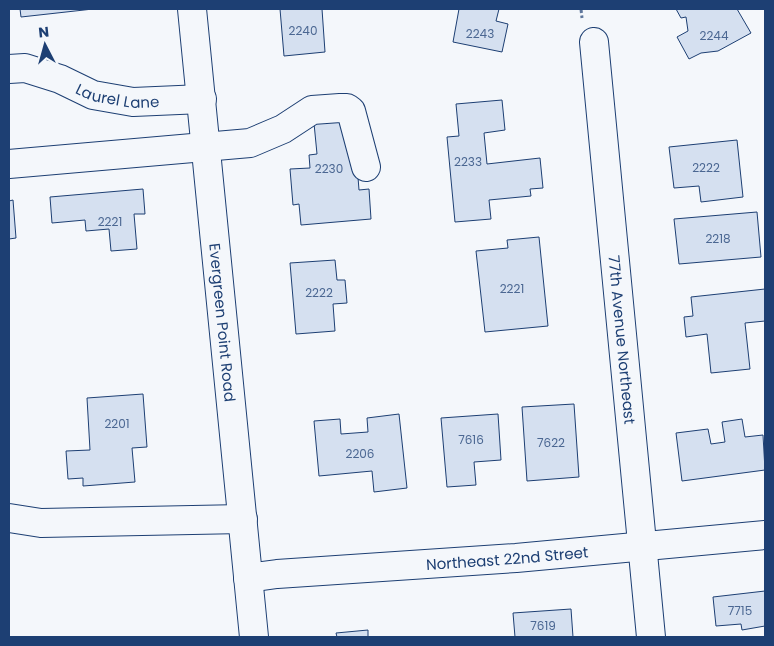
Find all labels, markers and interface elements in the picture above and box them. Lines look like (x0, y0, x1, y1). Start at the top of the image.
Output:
north arrow (20, 20, 70, 70)
text: N (37, 22, 50, 43)
house number: 2240 (289, 22, 317, 39)
house number: 2243 (466, 25, 494, 42)
house number: 2244 (700, 27, 729, 44)
street label: Laurel Lane (73, 78, 160, 113)
house number: 2233 (454, 153, 482, 170)
house number: 2222 (692, 159, 720, 176)
house number: 2230 (315, 160, 343, 177)
house number: 2221 (98, 213, 122, 230)
house number: 2218 (705, 230, 731, 247)
street label: Evergreen Point Road (205, 242, 241, 403)
street label: 77th Avenue Northeast (604, 254, 641, 425)
house number: 2221 (500, 280, 524, 297)
house number: 2222 (305, 284, 333, 301)
house number: 2201 (104, 415, 130, 432)
house number: 7616 (458, 431, 484, 448)
house number: 7622 (537, 434, 565, 451)
house number: 2206 (346, 445, 374, 462)
street label: Northeast 22nd Street (425, 541, 589, 574)
house number: 7715 (728, 602, 752, 619)
house number: 7619 (530, 617, 556, 634)

